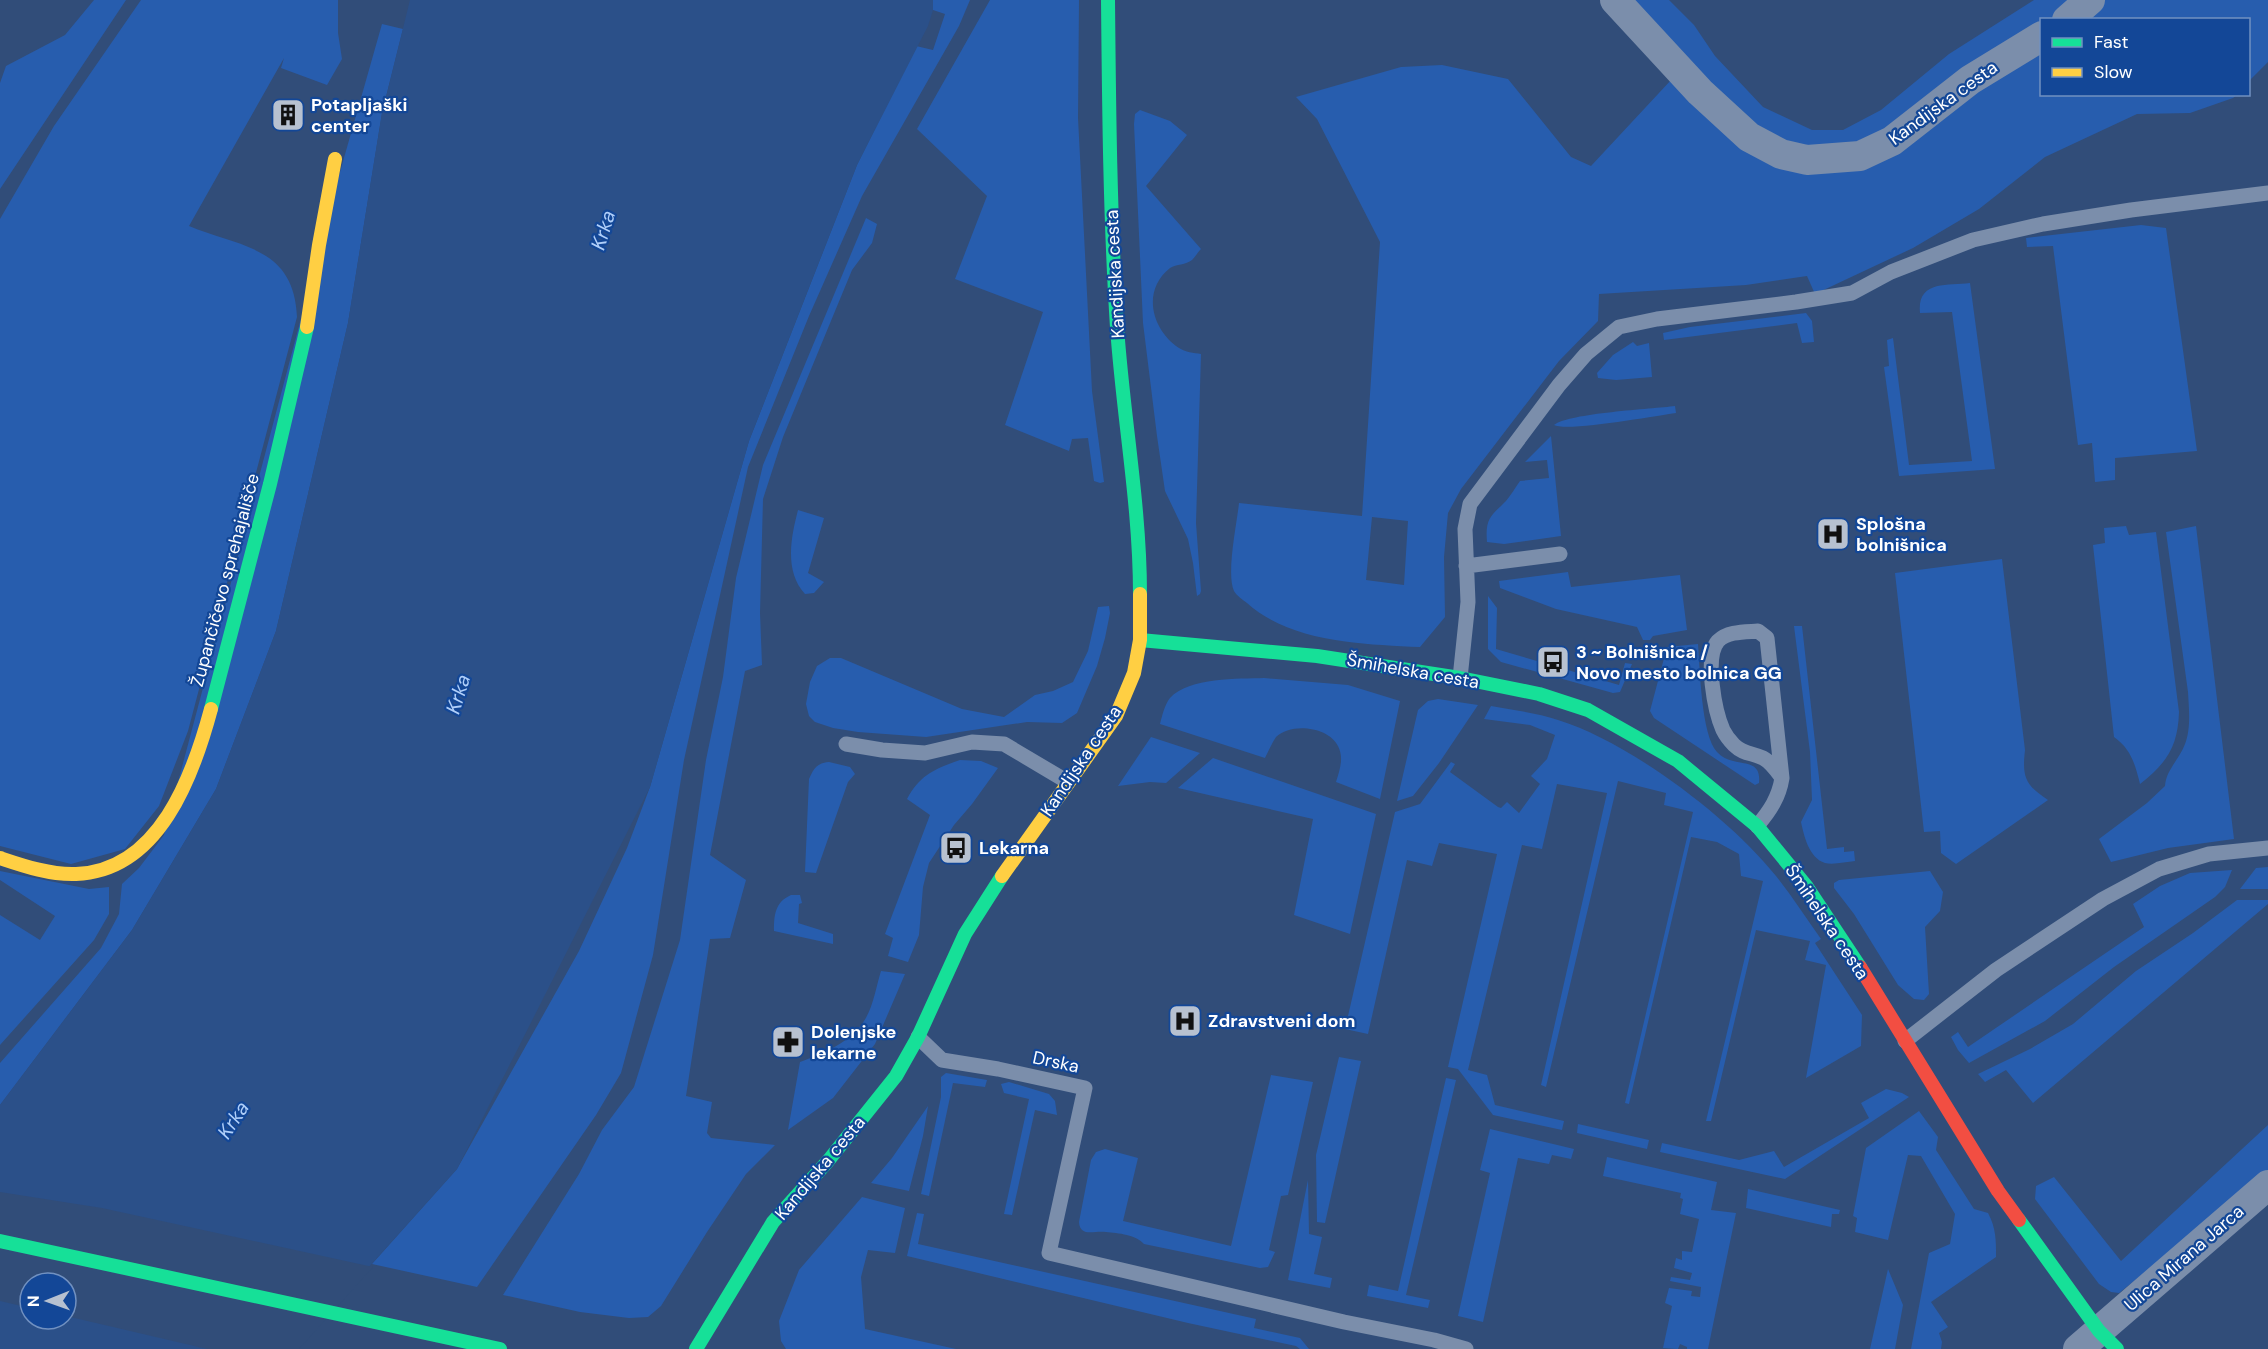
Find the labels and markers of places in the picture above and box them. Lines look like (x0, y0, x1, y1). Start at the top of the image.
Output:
place label: Potapljaški center (311, 93, 408, 138)
building icon: Potapljaški center (270, 97, 306, 133)
place label: Splošna bolnišnica (1856, 512, 1947, 557)
hospital icon: Splošna bolnišnica (1815, 516, 1851, 552)
place label: 3 ~ Bolnišnica / Novo mesto bolnica GG (1576, 640, 1782, 685)
bus stop icon: 3 ~ Bolnišnica / Novo mesto bolnica GG (1535, 644, 1571, 680)
bus stop icon: Lekarna (938, 830, 974, 866)
place label: Lekarna (979, 836, 1049, 860)
hospital icon: Zdravstveni dom (1167, 1003, 1203, 1039)
place label: Zdravstveni dom (1208, 1009, 1355, 1033)
place label: Dolenjske lekarne (811, 1020, 897, 1065)
pharmacy icon: Dolenjske lekarne (770, 1024, 806, 1060)

